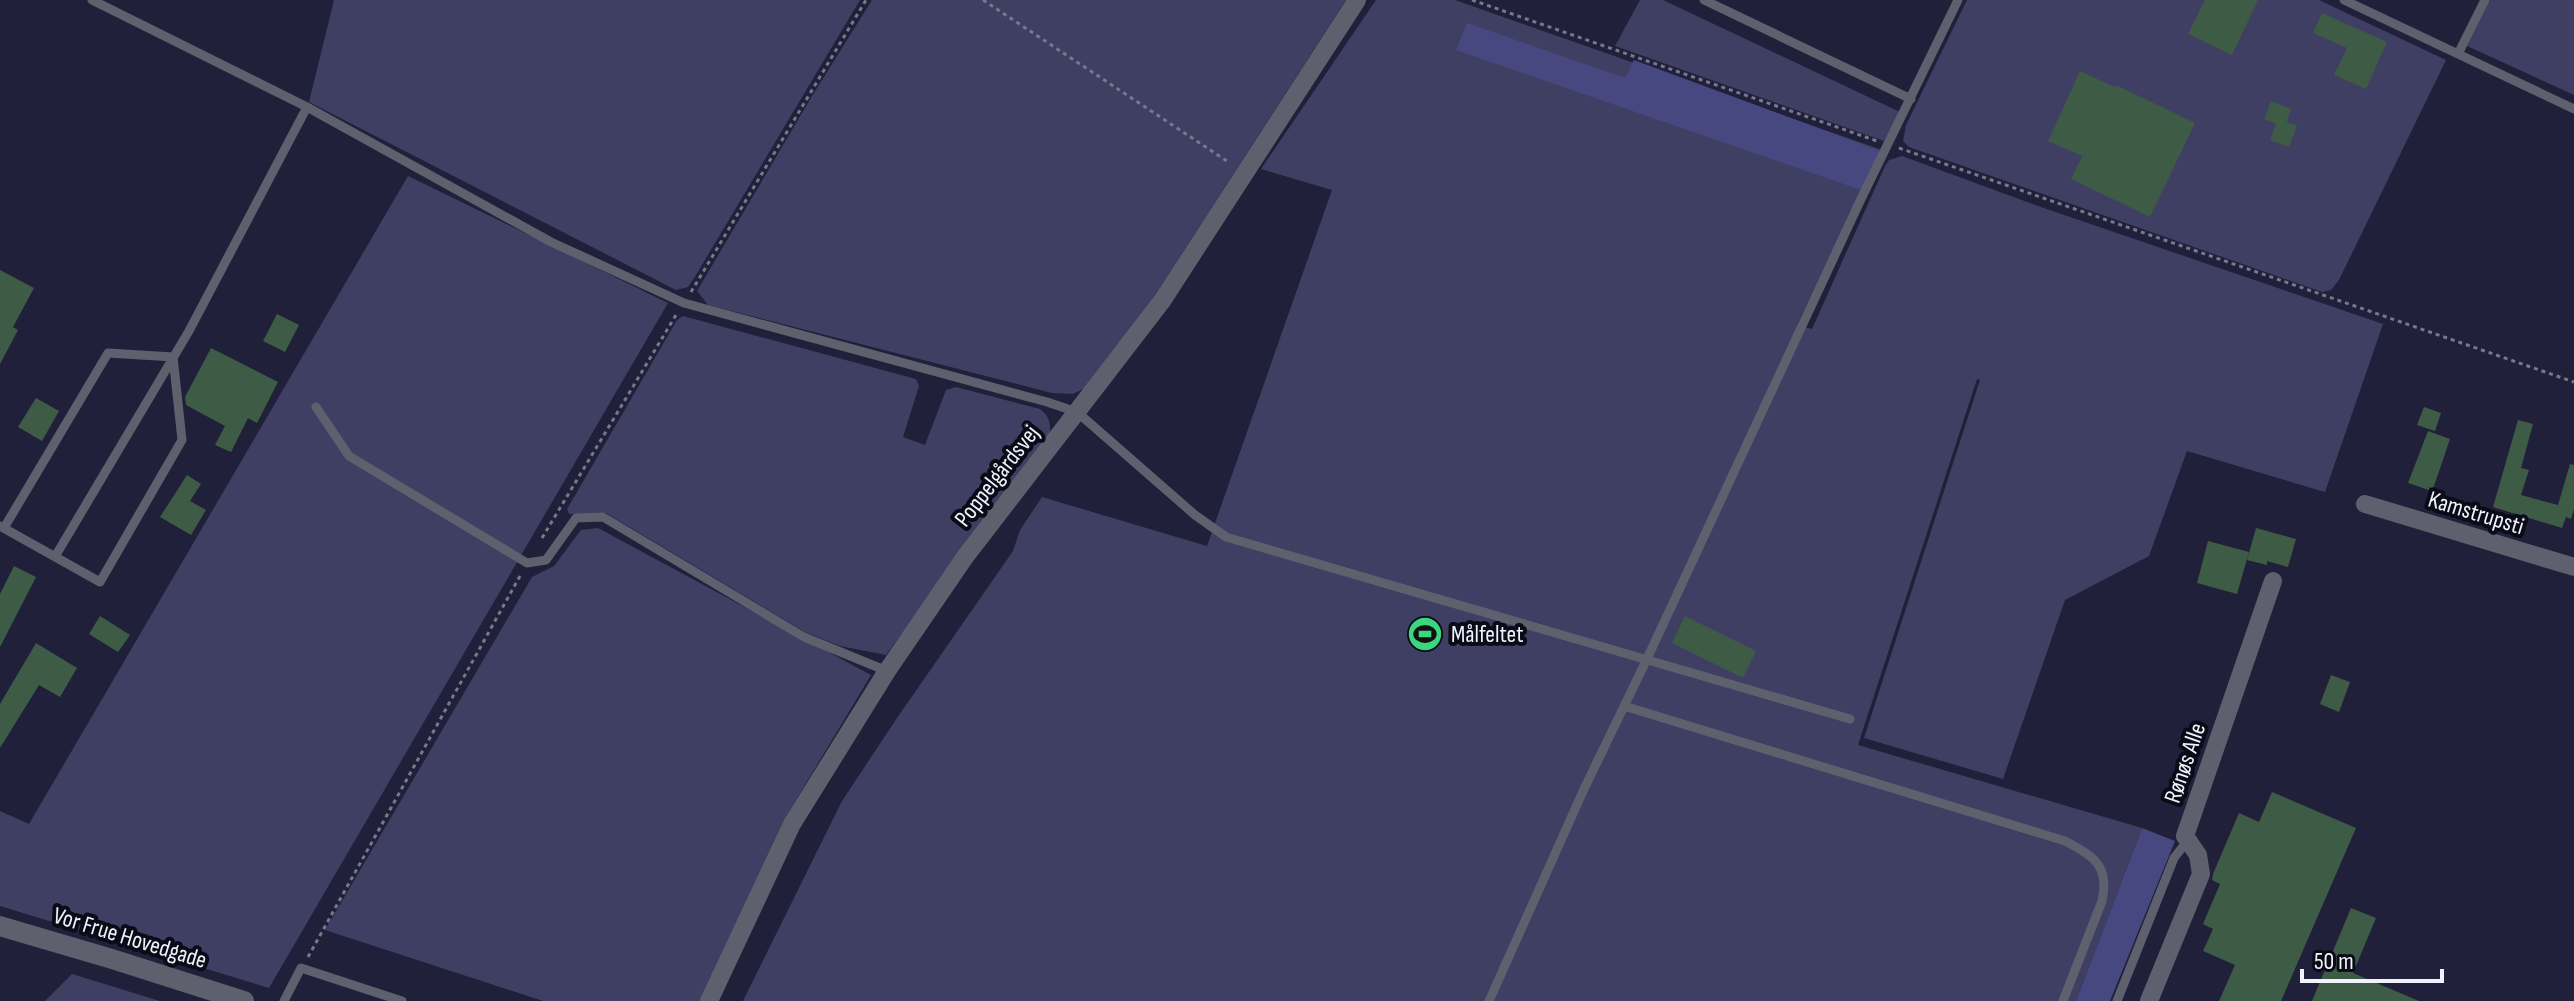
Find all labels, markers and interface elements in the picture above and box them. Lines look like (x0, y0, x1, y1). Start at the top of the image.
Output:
street label: Poppelgårdsvej (948, 420, 1046, 532)
street label: Kamstrupsti (2425, 485, 2527, 541)
sports icon: Målfeltet (1406, 615, 1444, 653)
place label: Målfeltet (1451, 620, 1524, 649)
street label: Rønøs Alle (2158, 719, 2212, 807)
street label: Vor Frue Hovedgade (50, 901, 210, 975)
scale bar (2302, 933, 2442, 983)
text: 50 m (2314, 947, 2354, 976)

